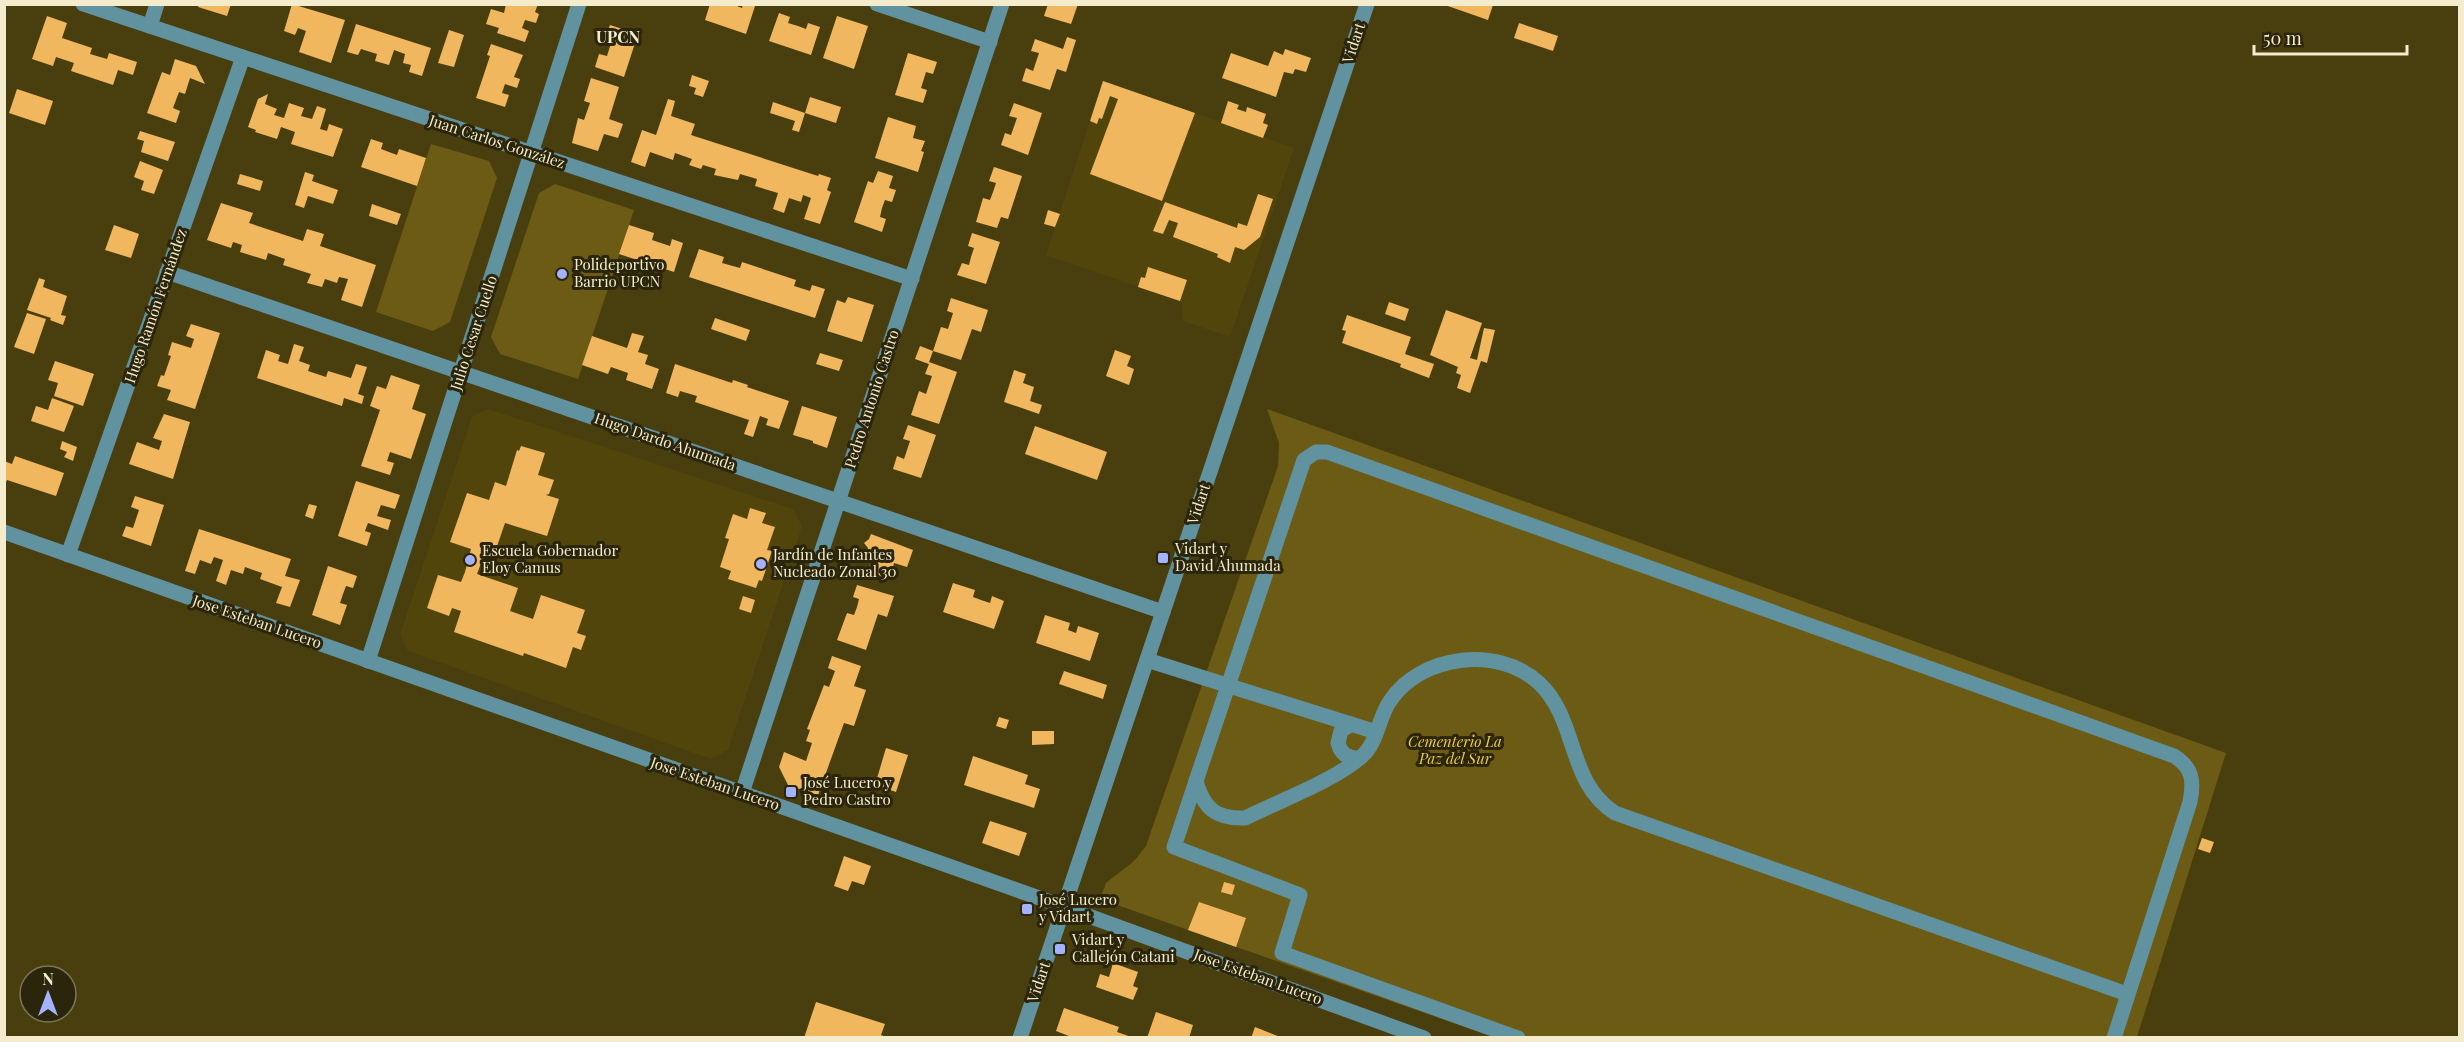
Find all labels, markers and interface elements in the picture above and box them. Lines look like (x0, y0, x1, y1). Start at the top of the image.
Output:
scale bar (2254, 18, 2407, 56)
street label: Vidart (1337, 19, 1370, 67)
district label: UPCN (596, 26, 640, 47)
text: 50 m (2263, 26, 2302, 50)
street label: Juan Carlos González (426, 109, 568, 172)
street label: Hugo Ramón Fernández (119, 226, 191, 386)
place label: Polideportivo Barrio UPCN (574, 254, 664, 291)
marker: Polideportivo Barrio UPCN (555, 267, 569, 281)
street label: Julio Cesar Cuello (445, 273, 501, 394)
street label: Pedro Antonio Castro (839, 327, 903, 470)
street label: Hugo Dardo Ahumada (592, 407, 739, 475)
street label: Vidart (1182, 480, 1215, 528)
place label: Vidart y David Ahumada (1174, 538, 1281, 575)
place label: Escuela Gobernador Eloy Camus (482, 540, 619, 577)
place label: Jardín de Infantes Nucleado Zonal 30 (772, 544, 897, 581)
marker: Vidart y David Ahumada (1156, 551, 1170, 565)
marker: Escuela Gobernador Eloy Camus (463, 553, 477, 567)
marker: Jardín de Infantes Nucleado Zonal 30 (754, 557, 768, 571)
street label: Jose Esteban Lucero (189, 589, 325, 653)
park label: Cementerio La Paz del Sur (1408, 731, 1502, 768)
street label: Jose Esteban Lucero (647, 751, 783, 815)
place label: José Lucero y Pedro Castro (802, 772, 892, 809)
marker: José Lucero y Pedro Castro (784, 785, 798, 799)
place label: José Lucero y Vidart (1038, 889, 1117, 926)
marker: José Lucero y Vidart (1020, 902, 1034, 916)
place label: Vidart y Callejón Catani (1071, 929, 1175, 966)
marker: Vidart y Callejón Catani (1053, 942, 1067, 956)
street label: Jose Esteban Lucero (1190, 943, 1325, 1009)
street label: Vidart (1022, 958, 1055, 1006)
north arrow (18, 964, 78, 1024)
text: N (42, 968, 54, 989)

